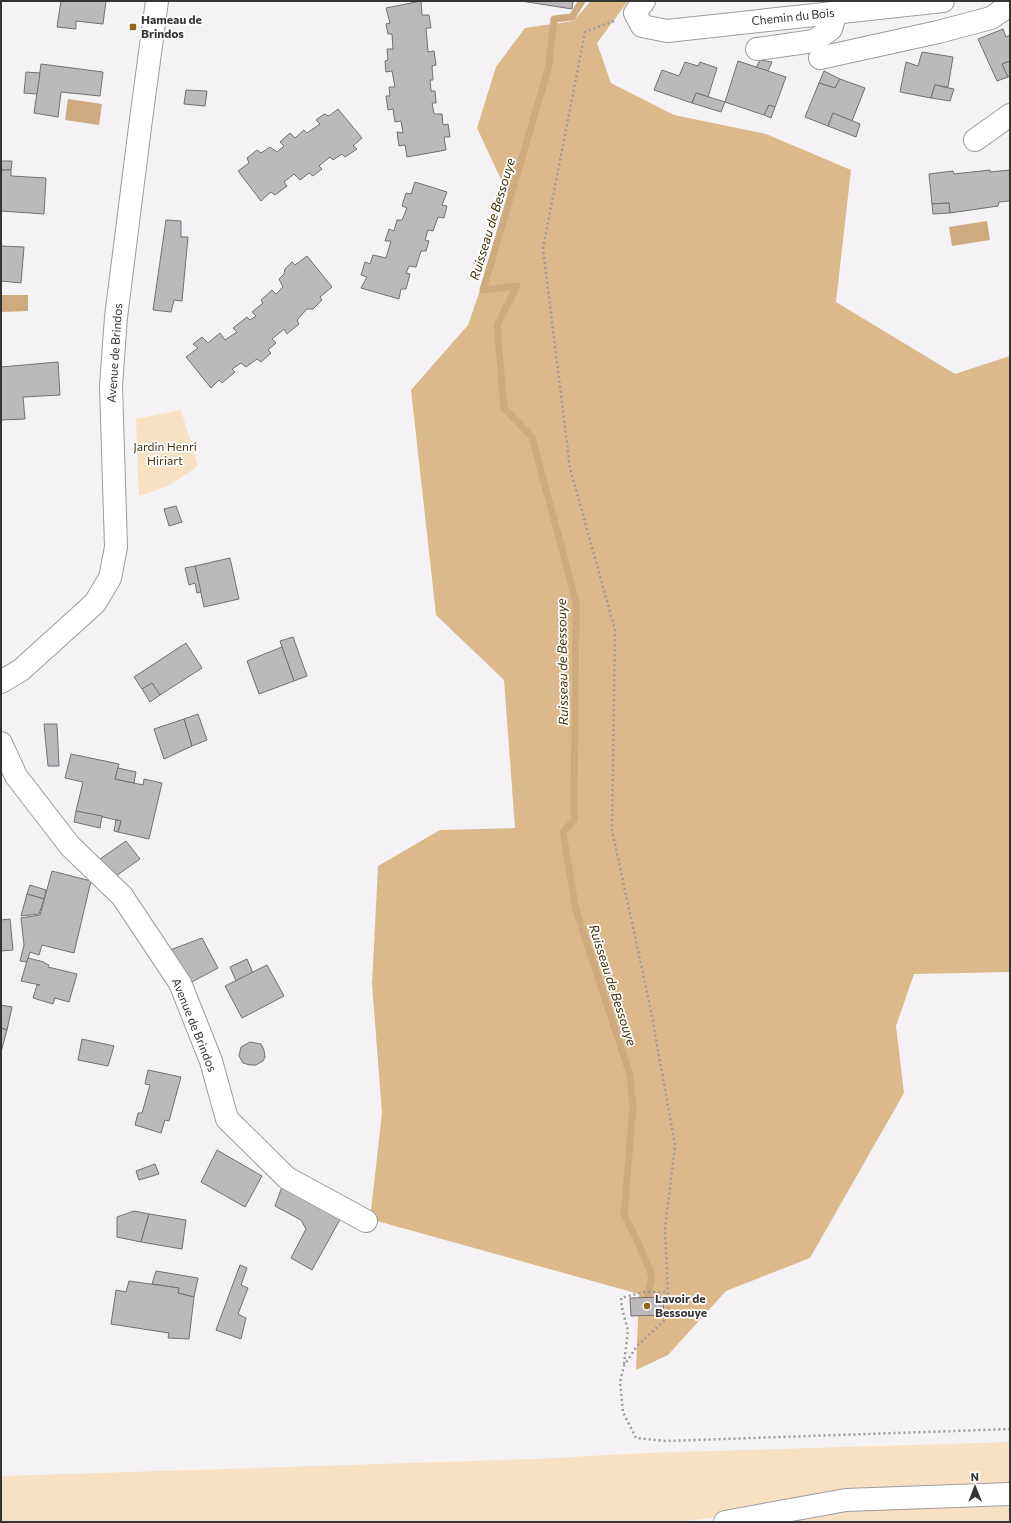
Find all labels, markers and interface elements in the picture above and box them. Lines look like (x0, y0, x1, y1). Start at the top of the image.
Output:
street label: Chemin du Bois (751, 5, 835, 27)
place label: Hameau de Brindos (141, 12, 202, 40)
marker: Hameau de Brindos (128, 22, 138, 32)
water label: Ruisseau de Bessouye (466, 156, 518, 282)
street label: Avenue de Brindos (104, 303, 124, 403)
park label: Jardin Henri Hiriart (133, 439, 197, 467)
water label: Ruisseau de Bessouye (553, 598, 571, 726)
water label: Ruisseau de Bessouye (586, 922, 640, 1048)
street label: Avenue de Brindos (170, 976, 220, 1074)
place label: Lavoir de Bessouye (655, 1291, 707, 1319)
marker: Lavoir de Bessouye (642, 1301, 652, 1311)
north arrow (955, 1467, 995, 1507)
text: N (971, 1470, 979, 1483)

